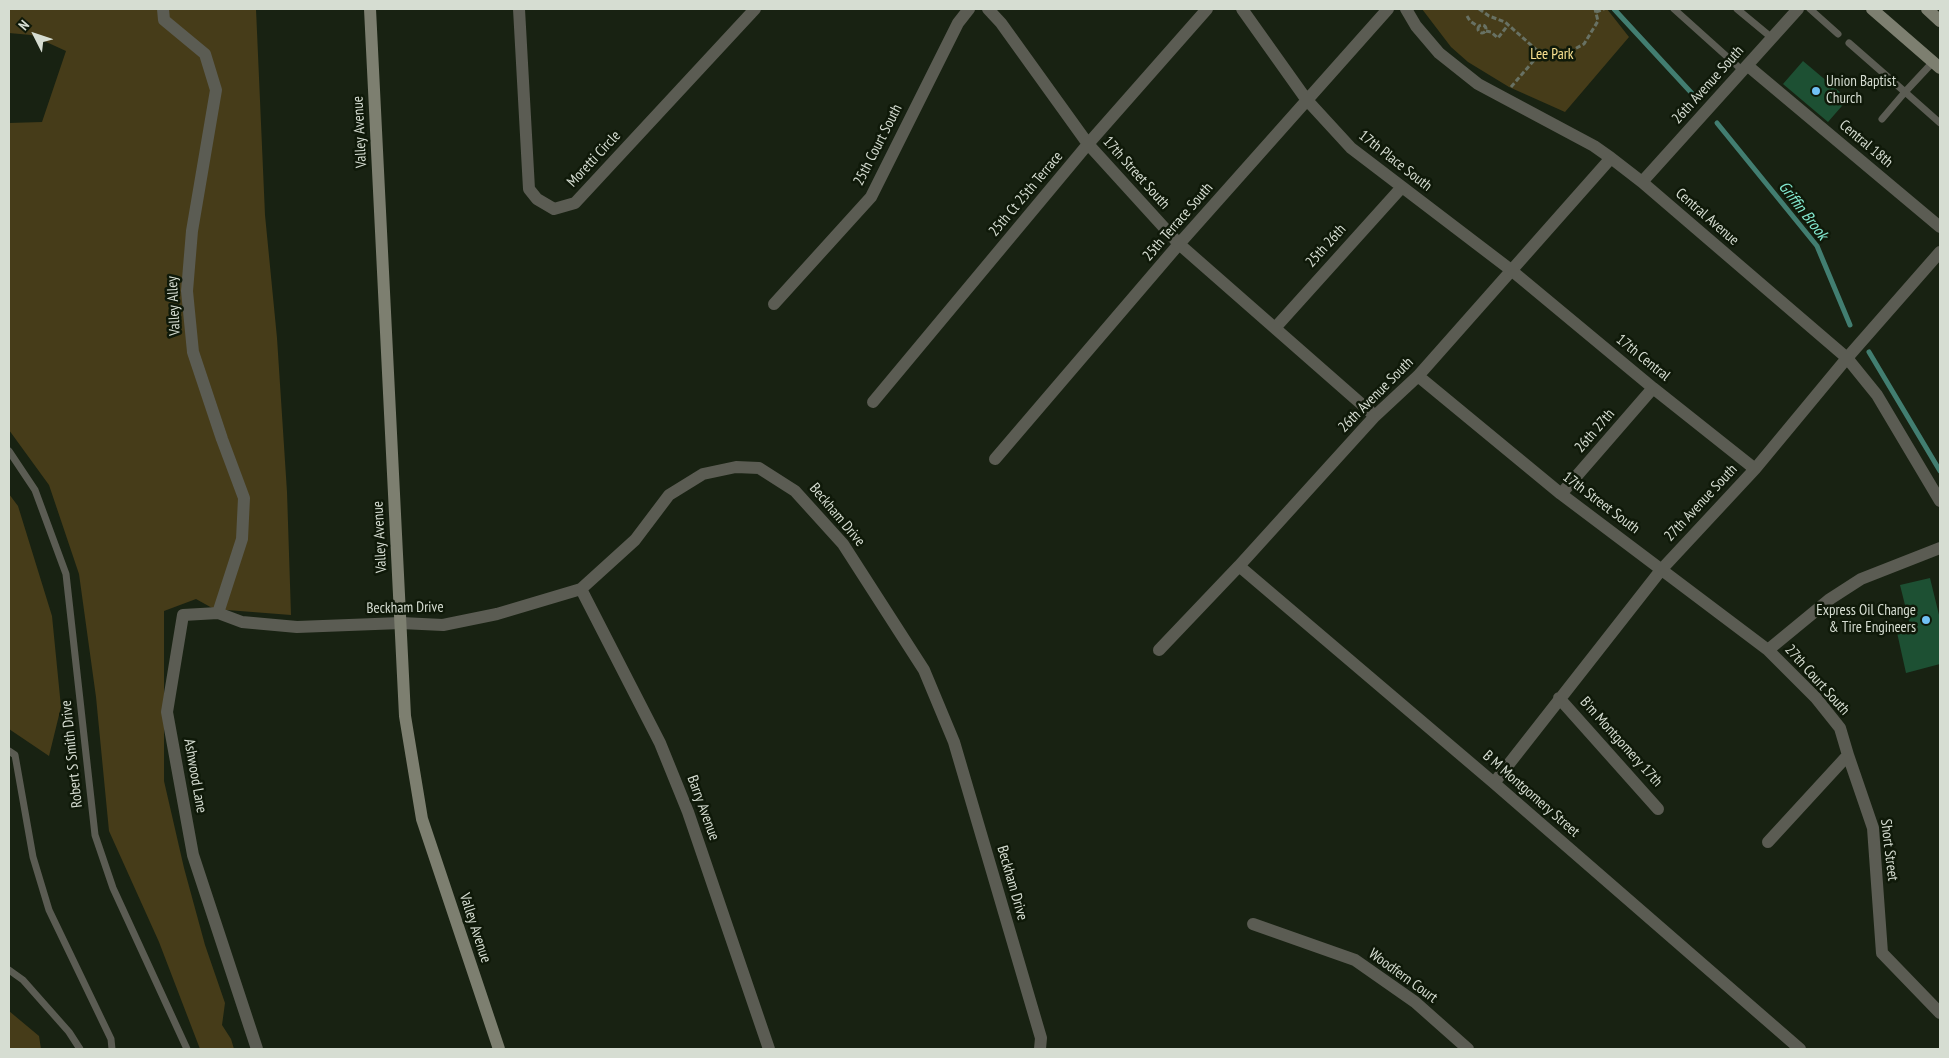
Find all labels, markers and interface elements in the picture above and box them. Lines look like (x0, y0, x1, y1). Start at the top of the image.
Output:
north arrow (10, 10, 60, 60)
text: N (14, 16, 33, 34)
street label: 26th Avenue South (1668, 42, 1748, 128)
park label: Lee Park (1530, 46, 1574, 64)
place label: Union Baptist Church (1826, 73, 1896, 108)
marker: Union Baptist Church (1810, 85, 1822, 97)
street label: Valley Avenue (349, 96, 371, 168)
street label: 25th Court South (850, 101, 906, 189)
street label: Central 18th (1836, 116, 1896, 172)
street label: Moretti Circle (563, 127, 625, 191)
street label: 17th Place South (1355, 127, 1435, 195)
street label: 17th Street South (1099, 133, 1173, 213)
street label: 25th Ct 25th Terrace (985, 148, 1067, 240)
water label: Griffin Brook (1774, 178, 1832, 244)
street label: 25th Terrace South (1139, 179, 1217, 265)
street label: Central Avenue (1672, 185, 1742, 249)
street label: 25th 26th (1302, 221, 1350, 271)
street label: Valley Alley (163, 276, 185, 336)
street label: 17th Central (1612, 331, 1674, 385)
street label: 26th Avenue South (1335, 354, 1417, 436)
street label: 26th 27th (1571, 406, 1619, 456)
street label: 27th Avenue South (1661, 461, 1741, 545)
street label: 17th Street South (1559, 468, 1643, 538)
street label: Beckham Drive (805, 480, 869, 550)
street label: Valley Avenue (369, 501, 391, 573)
street label: Beckham Drive (366, 598, 444, 618)
place label: Express Oil Change & Tire Engineers (1816, 602, 1916, 637)
marker: Express Oil Change & Tire Engineers (1920, 614, 1932, 626)
street label: 27th Court South (1781, 641, 1853, 719)
street label: B'm Montgomery 17th (1576, 693, 1666, 791)
street label: Robert S Smith Drive (57, 699, 87, 809)
street label: Ashwood Lane (180, 738, 210, 814)
street label: B M Montgomery Street (1479, 747, 1583, 841)
street label: Barry Avenue (683, 773, 723, 843)
street label: Short Street (1876, 818, 1902, 882)
street label: Beckham Drive (993, 843, 1031, 923)
street label: Valley Avenue (455, 891, 495, 965)
street label: Woodfern Court (1365, 945, 1441, 1007)

